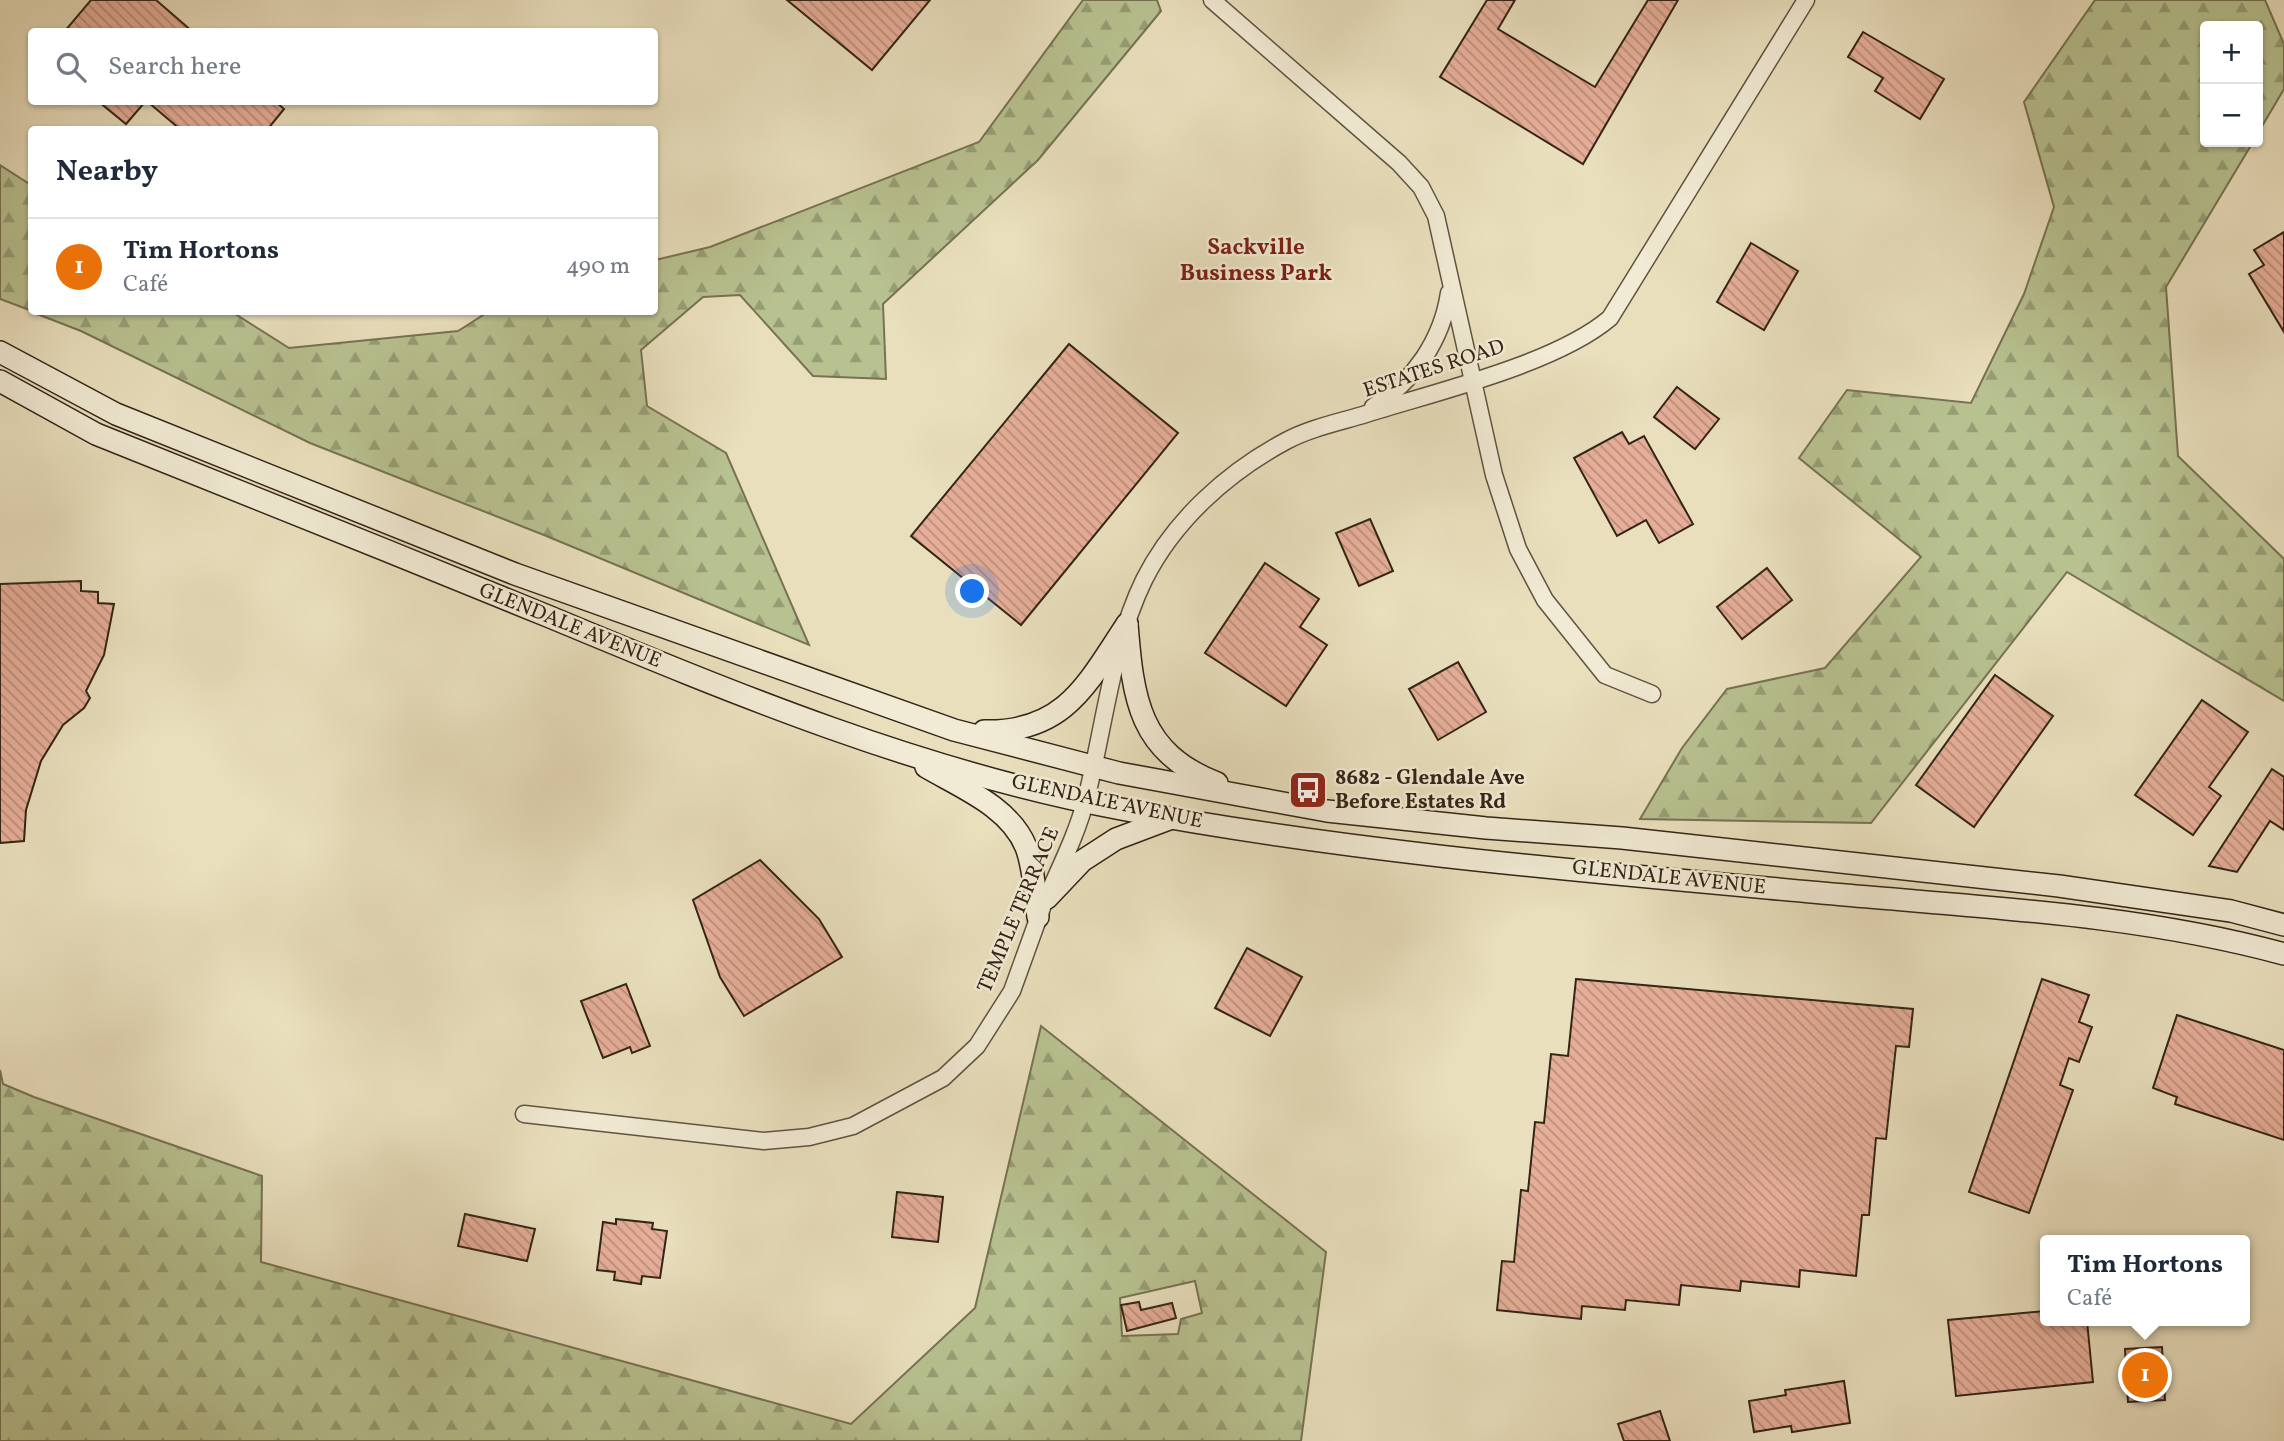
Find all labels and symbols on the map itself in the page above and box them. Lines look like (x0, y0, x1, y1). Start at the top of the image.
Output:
district label: Sackville Business Park (1180, 232, 1332, 290)
street label: ESTATES ROAD (1360, 332, 1508, 406)
your location (955, 574, 989, 608)
street label: GLENDALE AVENUE (474, 576, 666, 676)
place label: 8682 - Glendale Ave Before Estates Rd (1335, 764, 1525, 817)
street label: GLENDALE AVENUE (1009, 768, 1205, 836)
bus stop icon: 8682 - Glendale Ave Before Estates Rd (1287, 769, 1329, 811)
street label: TEMPLE TERRACE (971, 822, 1067, 998)
street label: GLENDALE AVENUE (1571, 853, 1767, 903)
pin: 1 (2122, 1349, 2168, 1401)

